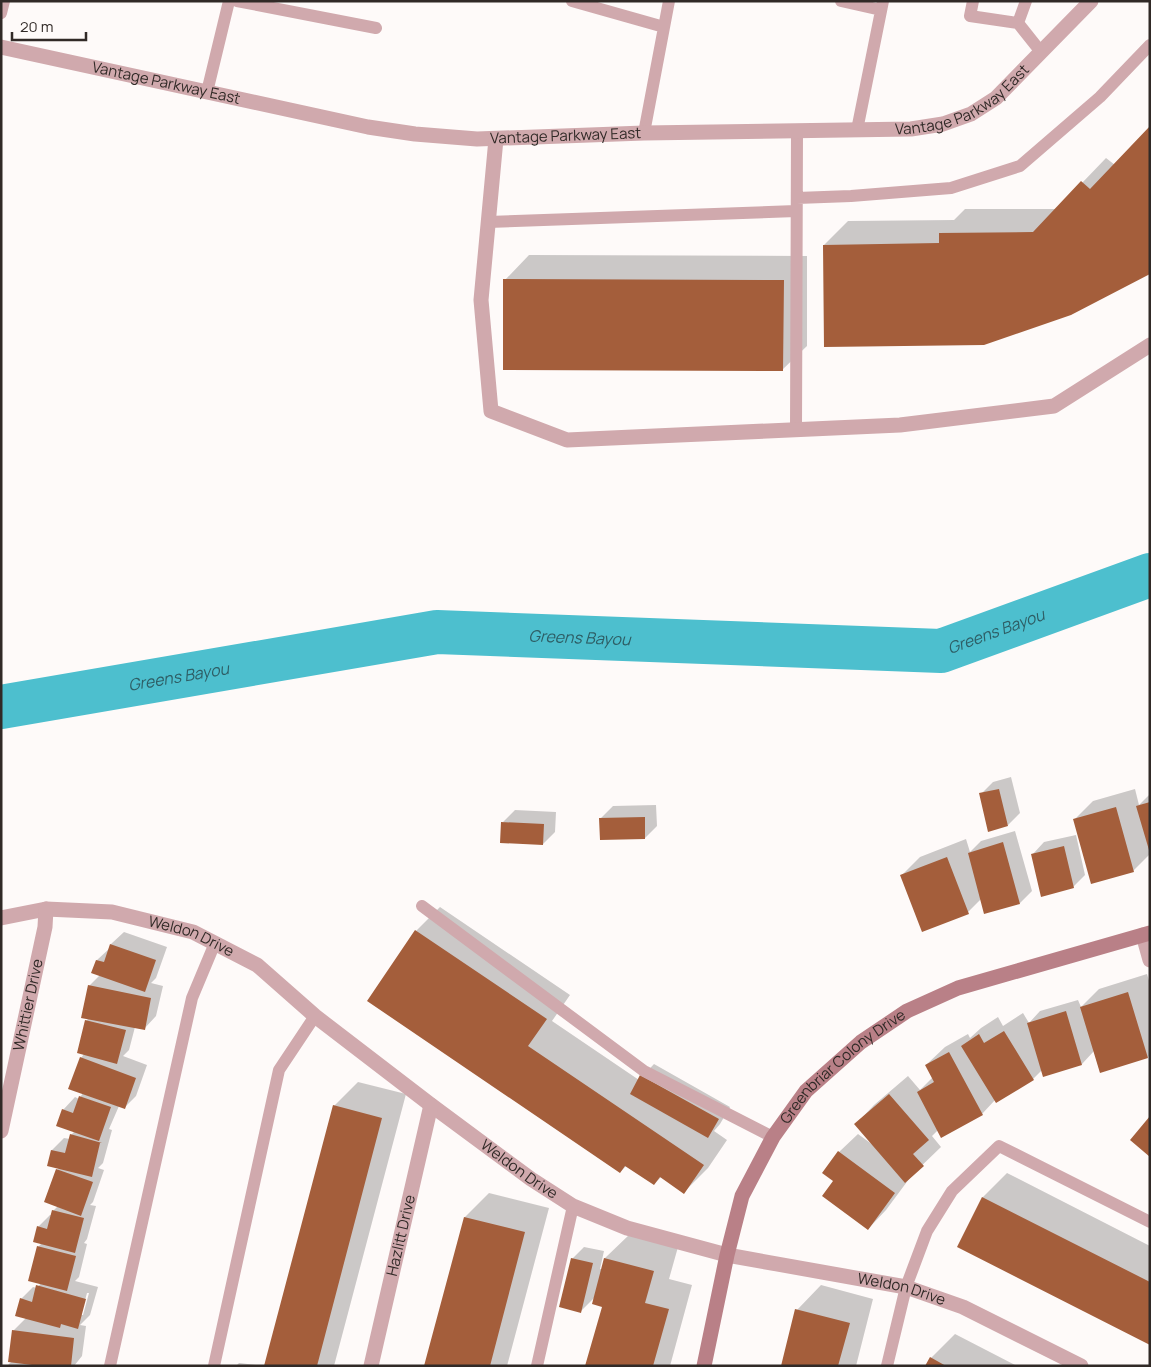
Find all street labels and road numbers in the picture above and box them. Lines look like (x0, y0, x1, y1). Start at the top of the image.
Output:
street label: Vantage Parkway East (90, 56, 242, 109)
street label: Vantage Parkway East (895, 59, 1033, 139)
street label: Vantage Parkway East (490, 122, 642, 149)
street label: Weldon Drive (146, 910, 238, 961)
street label: Whittier Drive (8, 957, 48, 1053)
street label: Greenbriar Colony Drive (775, 1004, 909, 1128)
street label: Weldon Drive (477, 1134, 562, 1204)
street label: Hazlitt Drive (381, 1192, 420, 1278)
street label: Weldon Drive (856, 1268, 949, 1310)

